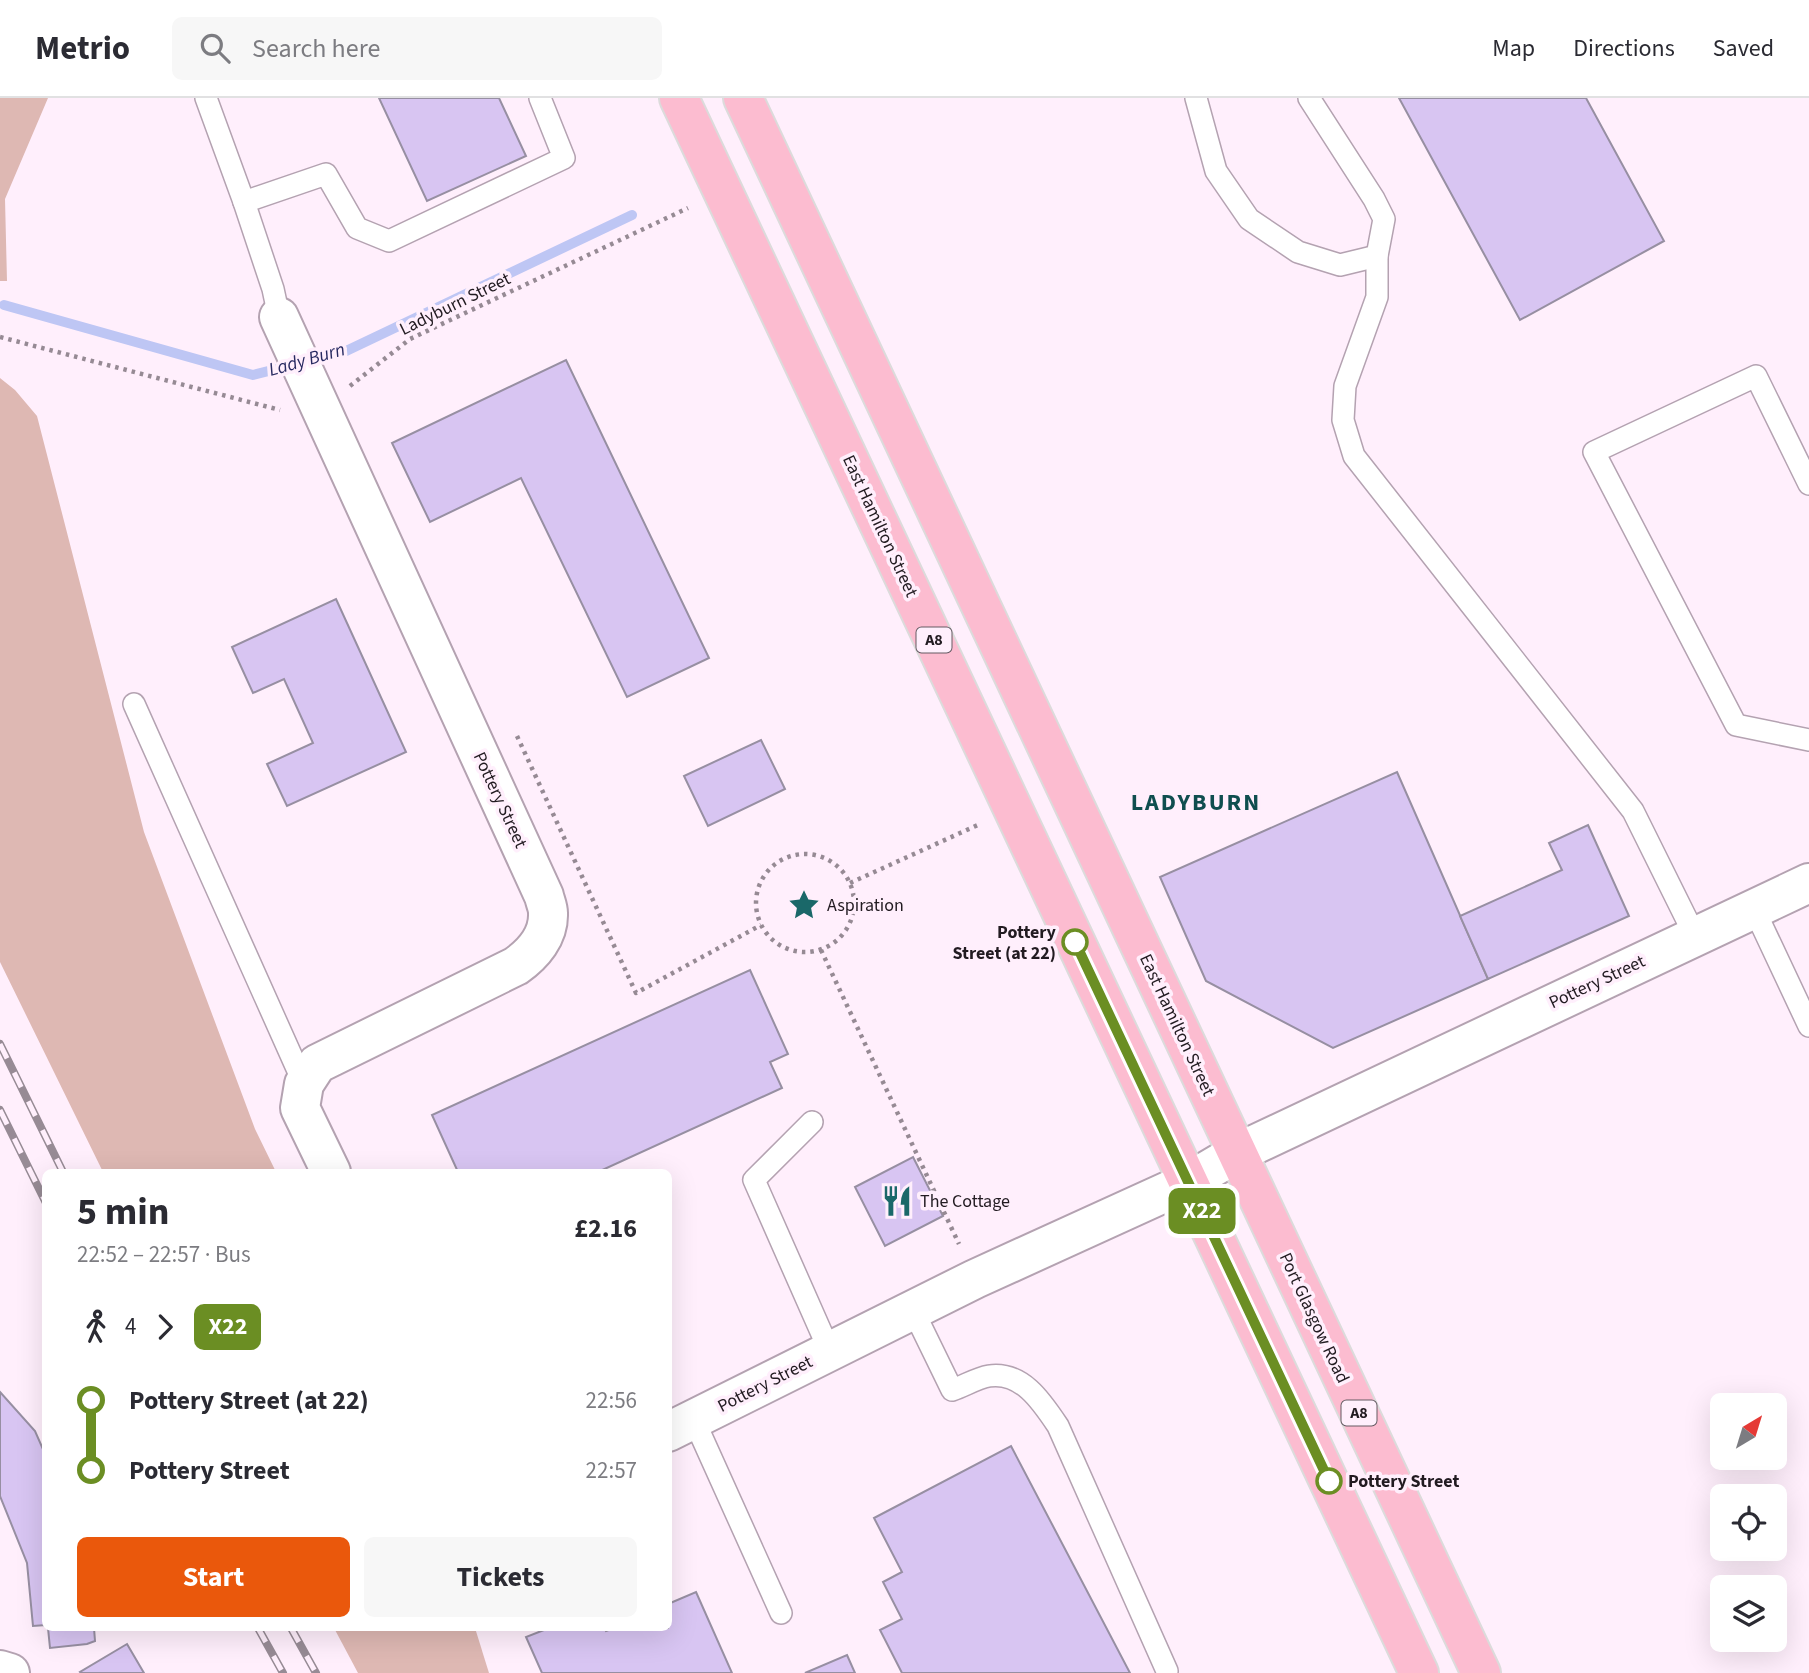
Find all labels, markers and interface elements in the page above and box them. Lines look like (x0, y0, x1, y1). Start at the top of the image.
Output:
search box (172, 17, 662, 80)
text: Metrio (35, 25, 130, 72)
icon: search (196, 29, 234, 67)
text: Search here (252, 30, 380, 67)
text: Map (1492, 31, 1535, 66)
text: Directions (1573, 31, 1675, 66)
text: Saved (1713, 31, 1774, 66)
street label: Ladyburn Street (395, 266, 515, 342)
water label: Lady Burn (266, 336, 348, 384)
street label: East Hamilton Street (836, 451, 924, 601)
road number: A8 (916, 628, 951, 652)
street label: Pottery Street (467, 748, 533, 852)
district label: LADYBURN (1131, 785, 1261, 820)
place icon: Aspiration (787, 888, 821, 922)
place label: Aspiration (827, 893, 904, 918)
place label: Pottery Street (at 22) (953, 920, 1057, 966)
marker: Pottery Street (at 22) (1062, 929, 1088, 955)
street label: Pottery Street (1545, 949, 1649, 1015)
street label: East Hamilton Street (1133, 950, 1221, 1100)
restaurant icon: The Cottage (880, 1184, 914, 1218)
text: 5 min (77, 1185, 169, 1239)
line badge: X22 (1162, 1188, 1242, 1234)
place label: The Cottage (920, 1189, 1010, 1214)
text: X22 (1183, 1193, 1221, 1228)
text: £2.16 (574, 1210, 637, 1247)
text: 22:52 – 22:57 · Bus (77, 1238, 251, 1271)
street label: Port Glasgow Road (1273, 1249, 1355, 1387)
icon: walk (77, 1308, 115, 1346)
icon: forward (146, 1308, 184, 1346)
text: X22 (208, 1309, 247, 1344)
text: 4 (125, 1310, 136, 1343)
street label: Pottery Street (713, 1349, 817, 1419)
text: Pottery Street (at 22) (129, 1382, 369, 1419)
text: 22:56 (586, 1384, 637, 1417)
north arrow (1710, 1393, 1787, 1470)
map controls (1710, 1393, 1787, 1652)
road number: A8 (1342, 1400, 1376, 1426)
text: Pottery Street (129, 1452, 290, 1489)
text: 22:57 (586, 1454, 637, 1487)
marker: Pottery Street (1316, 1468, 1342, 1494)
place label: Pottery Street (1348, 1469, 1459, 1494)
button: locate (1710, 1484, 1787, 1561)
button: Start (77, 1537, 350, 1617)
button: Tickets (364, 1537, 637, 1617)
button: layers (1710, 1575, 1787, 1652)

